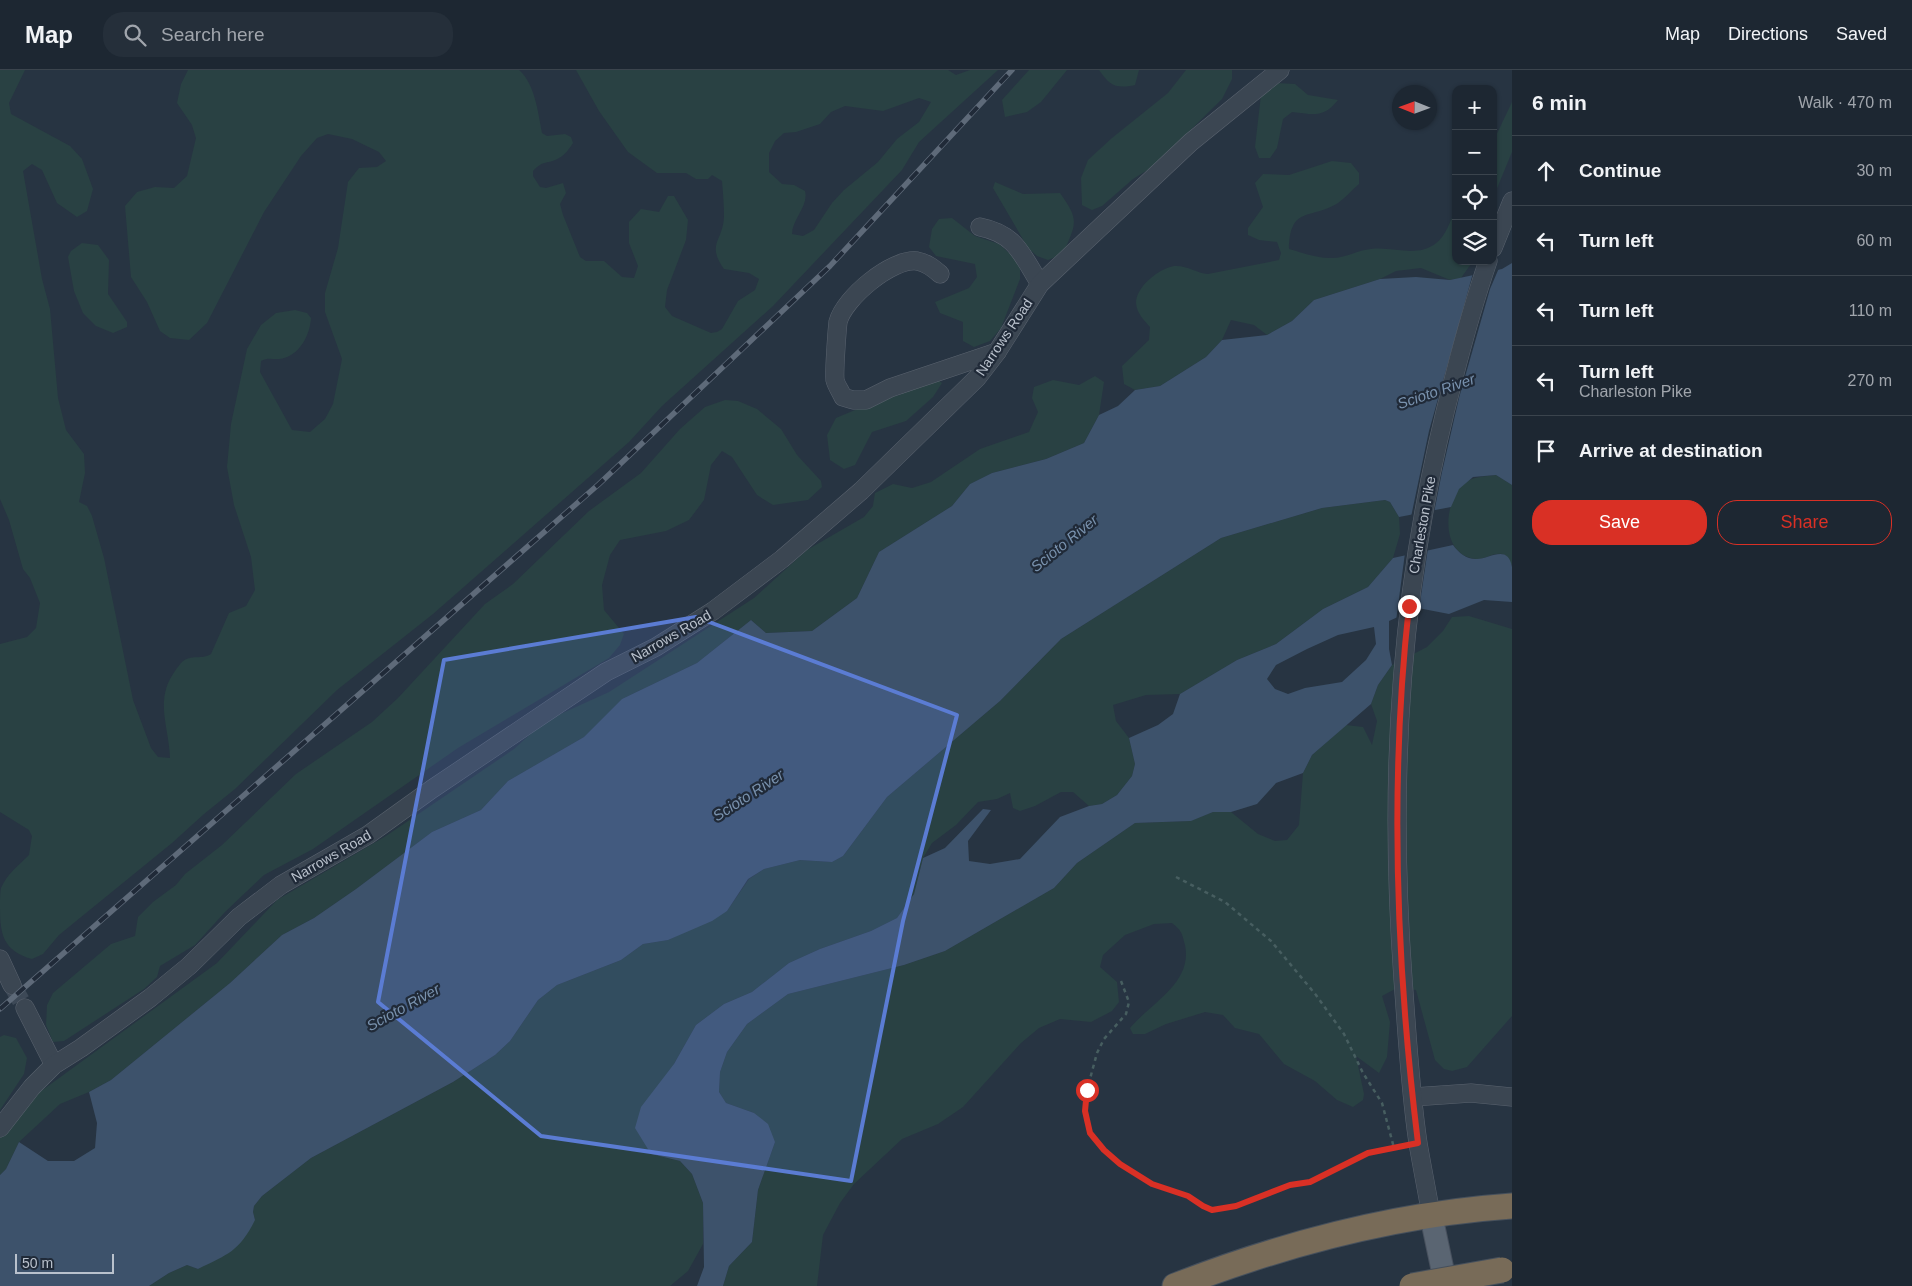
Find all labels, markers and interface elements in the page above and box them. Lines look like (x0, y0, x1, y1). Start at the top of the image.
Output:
search box (103, 12, 453, 57)
text: Map (25, 21, 73, 48)
icon: search (121, 21, 149, 49)
text: Search here (161, 24, 265, 45)
text: Map (1665, 24, 1700, 44)
text: Directions (1728, 24, 1808, 44)
text: Saved (1836, 24, 1887, 44)
north arrow (1392, 85, 1437, 130)
map controls (1452, 85, 1497, 265)
button: + (1452, 85, 1497, 130)
text: 6 min (1532, 91, 1587, 114)
text: Walk · 470 m (1798, 94, 1892, 111)
button: − (1452, 130, 1497, 175)
icon: ahead (1532, 157, 1560, 185)
text: Continue (1579, 160, 1661, 181)
text: 30 m (1856, 162, 1892, 179)
button: locate (1452, 175, 1497, 220)
button: layers (1452, 220, 1497, 265)
icon: left (1532, 227, 1560, 255)
text: Turn left (1579, 230, 1654, 251)
text: 60 m (1856, 232, 1892, 249)
street label: Narrows Road (972, 295, 1036, 379)
icon: left (1532, 297, 1560, 325)
text: Turn left (1579, 300, 1654, 321)
text: 110 m (1849, 302, 1892, 319)
text: Turn left (1579, 361, 1654, 382)
icon: left (1532, 367, 1560, 395)
water label: Scioto River (1395, 369, 1478, 412)
text: 270 m (1848, 372, 1892, 389)
text: Charleston Pike (1579, 383, 1692, 400)
icon: arrive (1532, 437, 1560, 465)
text: Arrive at destination (1579, 440, 1763, 461)
street label: Charleston Pike (1406, 475, 1438, 575)
button: Save (1532, 500, 1707, 545)
button: Share (1717, 500, 1892, 545)
water label: Scioto River (1027, 510, 1102, 575)
route end (1398, 595, 1421, 618)
street label: Narrows Road (628, 607, 714, 665)
water label: Scioto River (709, 765, 787, 824)
street label: Narrows Road (288, 827, 374, 885)
water label: Scioto River (364, 979, 443, 1034)
route start (1076, 1079, 1099, 1102)
scale bar (15, 1251, 114, 1274)
text: 50 m (22, 1255, 53, 1271)

